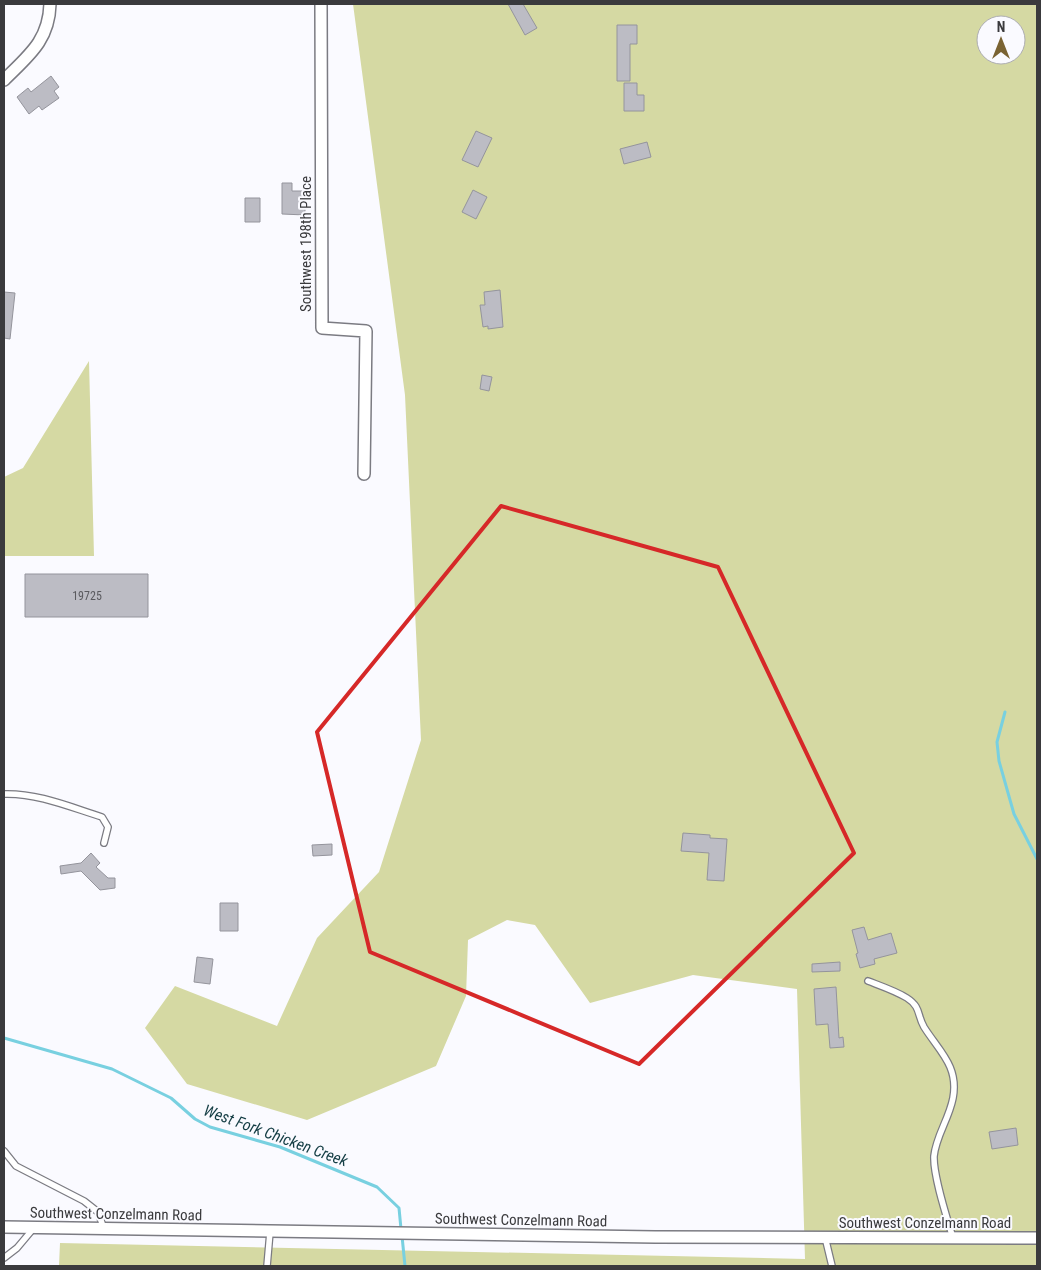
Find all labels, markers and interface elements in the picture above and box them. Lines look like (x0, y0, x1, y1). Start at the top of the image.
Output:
north arrow (976, 15, 1026, 65)
text: N (997, 19, 1005, 35)
street label: Southwest 198th Place (297, 176, 315, 312)
house number: 19725 (72, 589, 102, 603)
water label: West Fork Chicken Creek (201, 1101, 351, 1171)
street label: Southwest Conzelmann Road (30, 1203, 202, 1225)
street label: Southwest Conzelmann Road (435, 1209, 607, 1231)
street label: Southwest Conzelmann Road (839, 1214, 1011, 1232)

